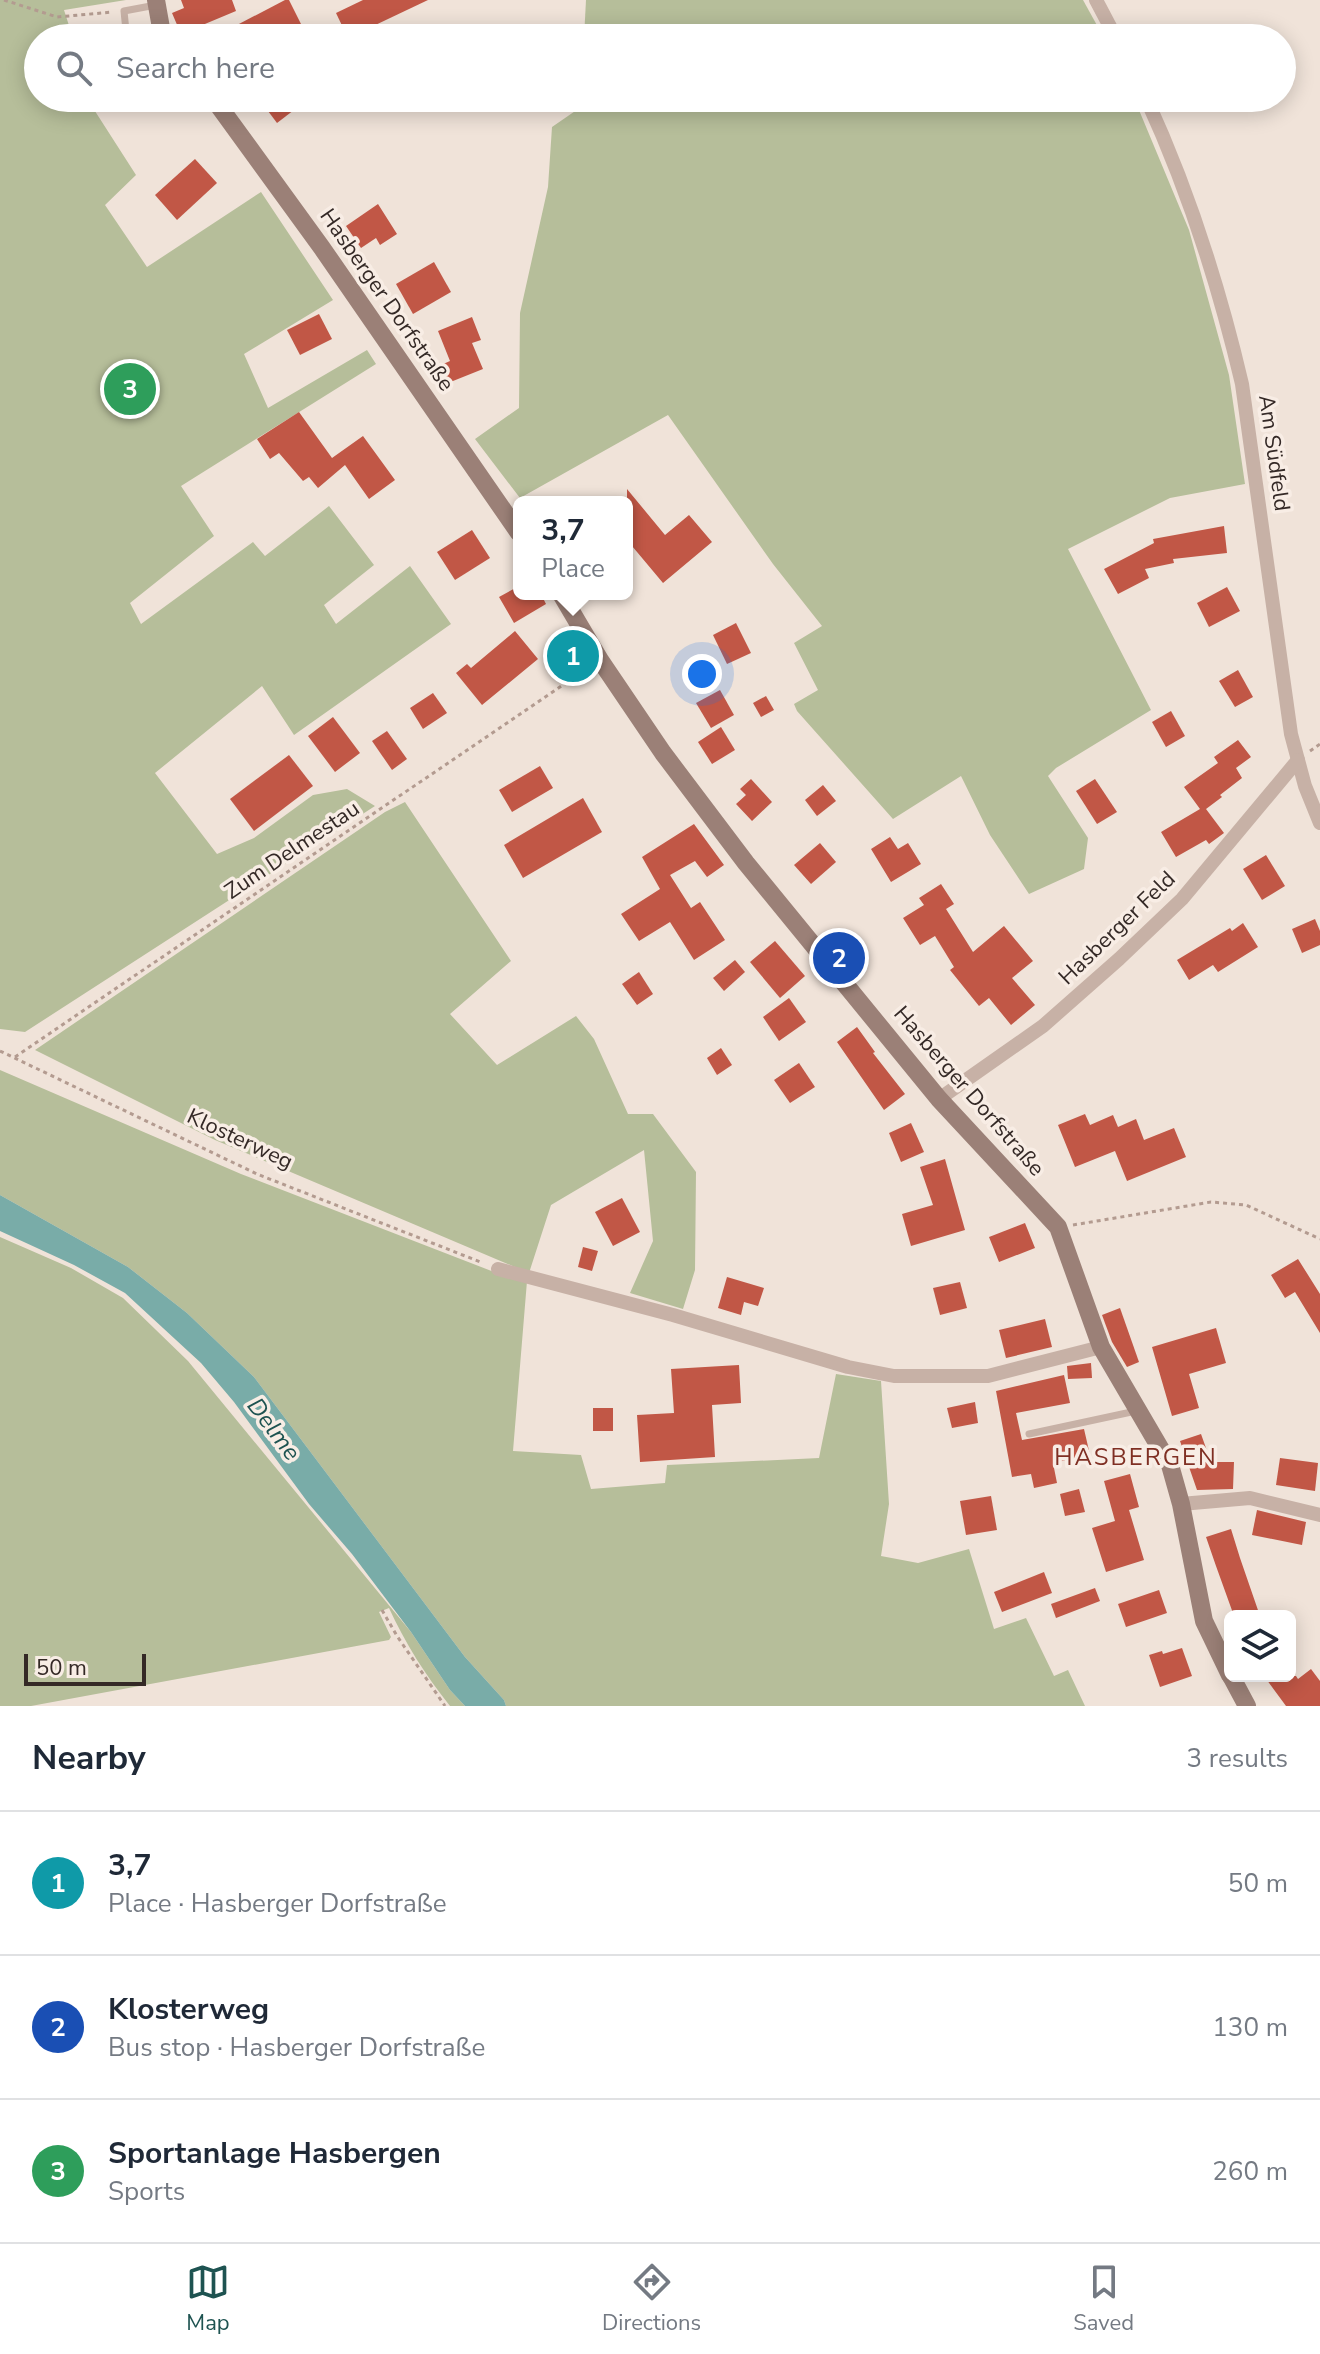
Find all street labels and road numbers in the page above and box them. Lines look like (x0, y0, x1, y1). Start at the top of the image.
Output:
street label: Hasberger Dorfstraße (313, 203, 461, 397)
street label: Am Südfeld (1251, 393, 1297, 513)
street label: Zum Delmestau (219, 794, 365, 906)
street label: Hasberger Feld (1052, 864, 1182, 992)
street label: Hasberger Dorfstraße (887, 999, 1051, 1183)
street label: Klosterweg (182, 1101, 298, 1177)

